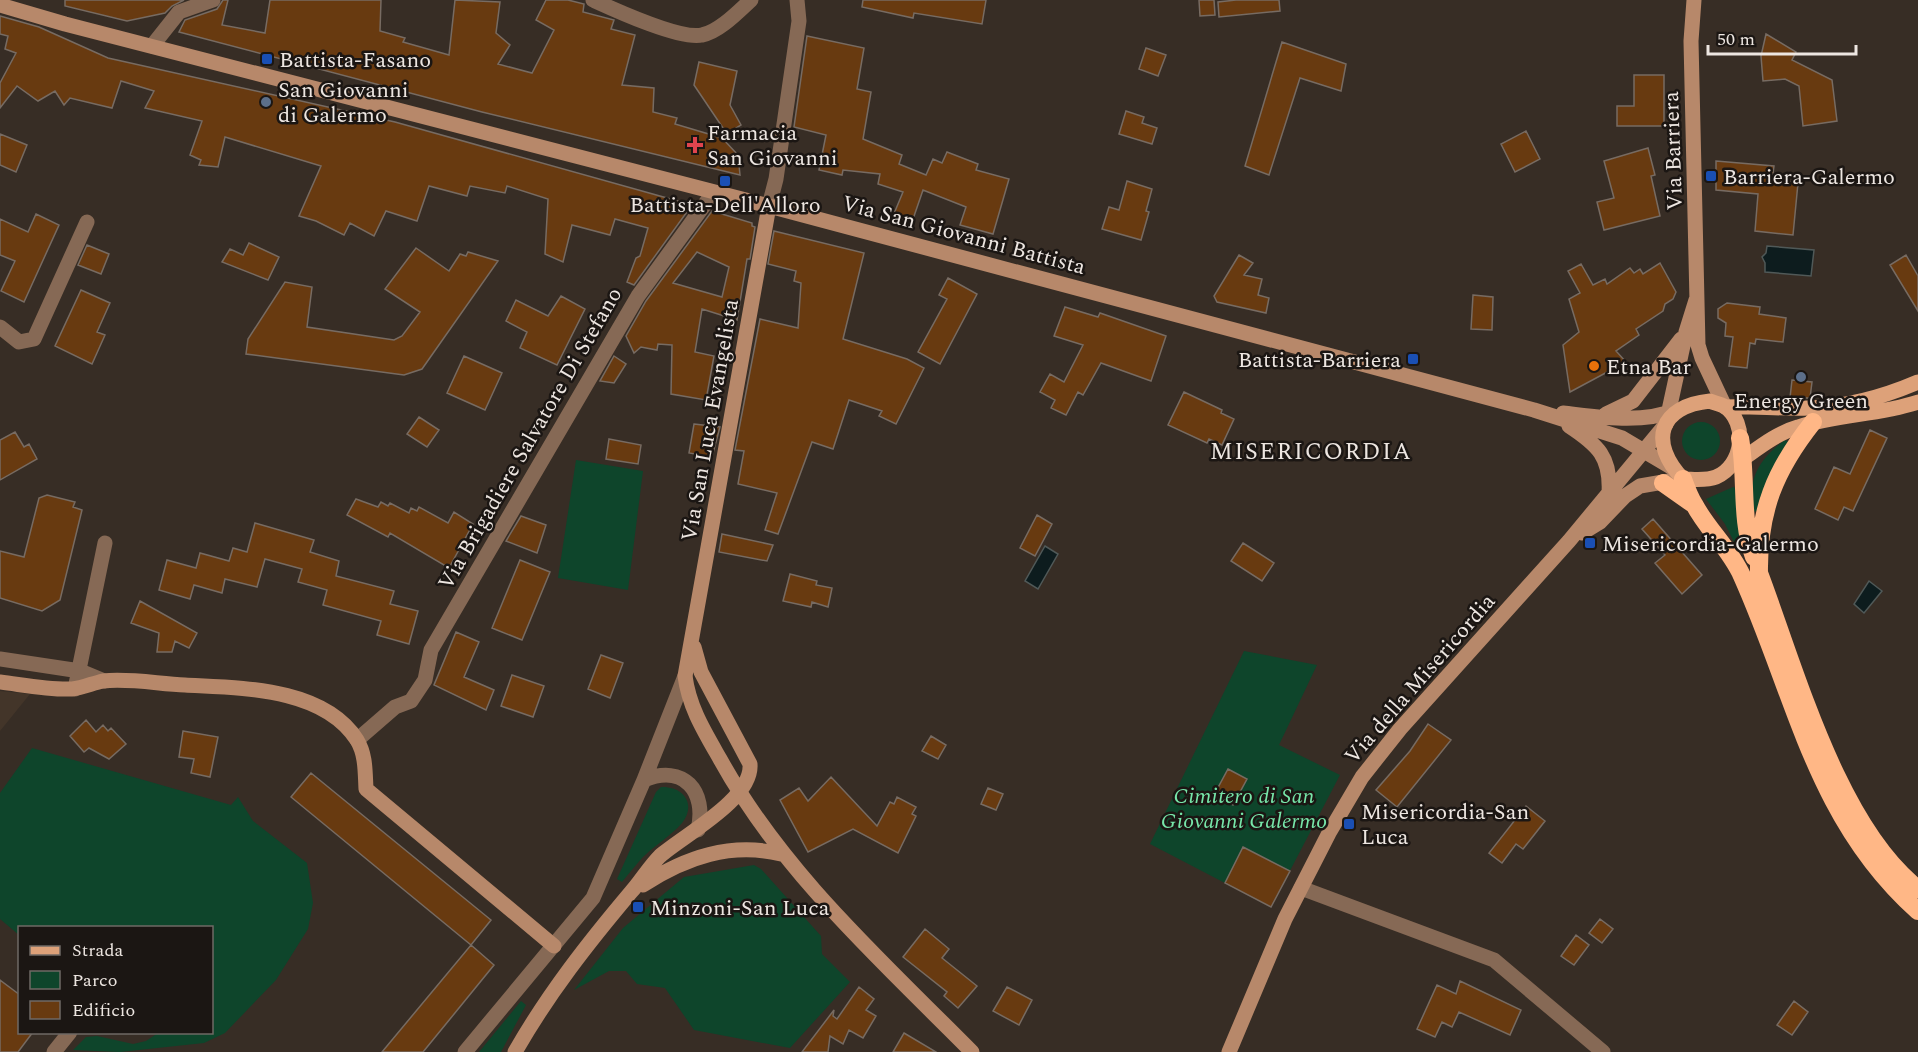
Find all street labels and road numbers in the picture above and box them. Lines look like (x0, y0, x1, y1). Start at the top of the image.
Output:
street label: Via Barriera (1655, 90, 1692, 211)
street label: Via San Giovanni Battista (838, 187, 1089, 284)
street label: Via Brigadiere Salvatore Di Stefano (430, 281, 631, 596)
street label: Via San Luca Evangelista (673, 296, 748, 544)
street label: Via della Misericordia (1337, 586, 1504, 771)

